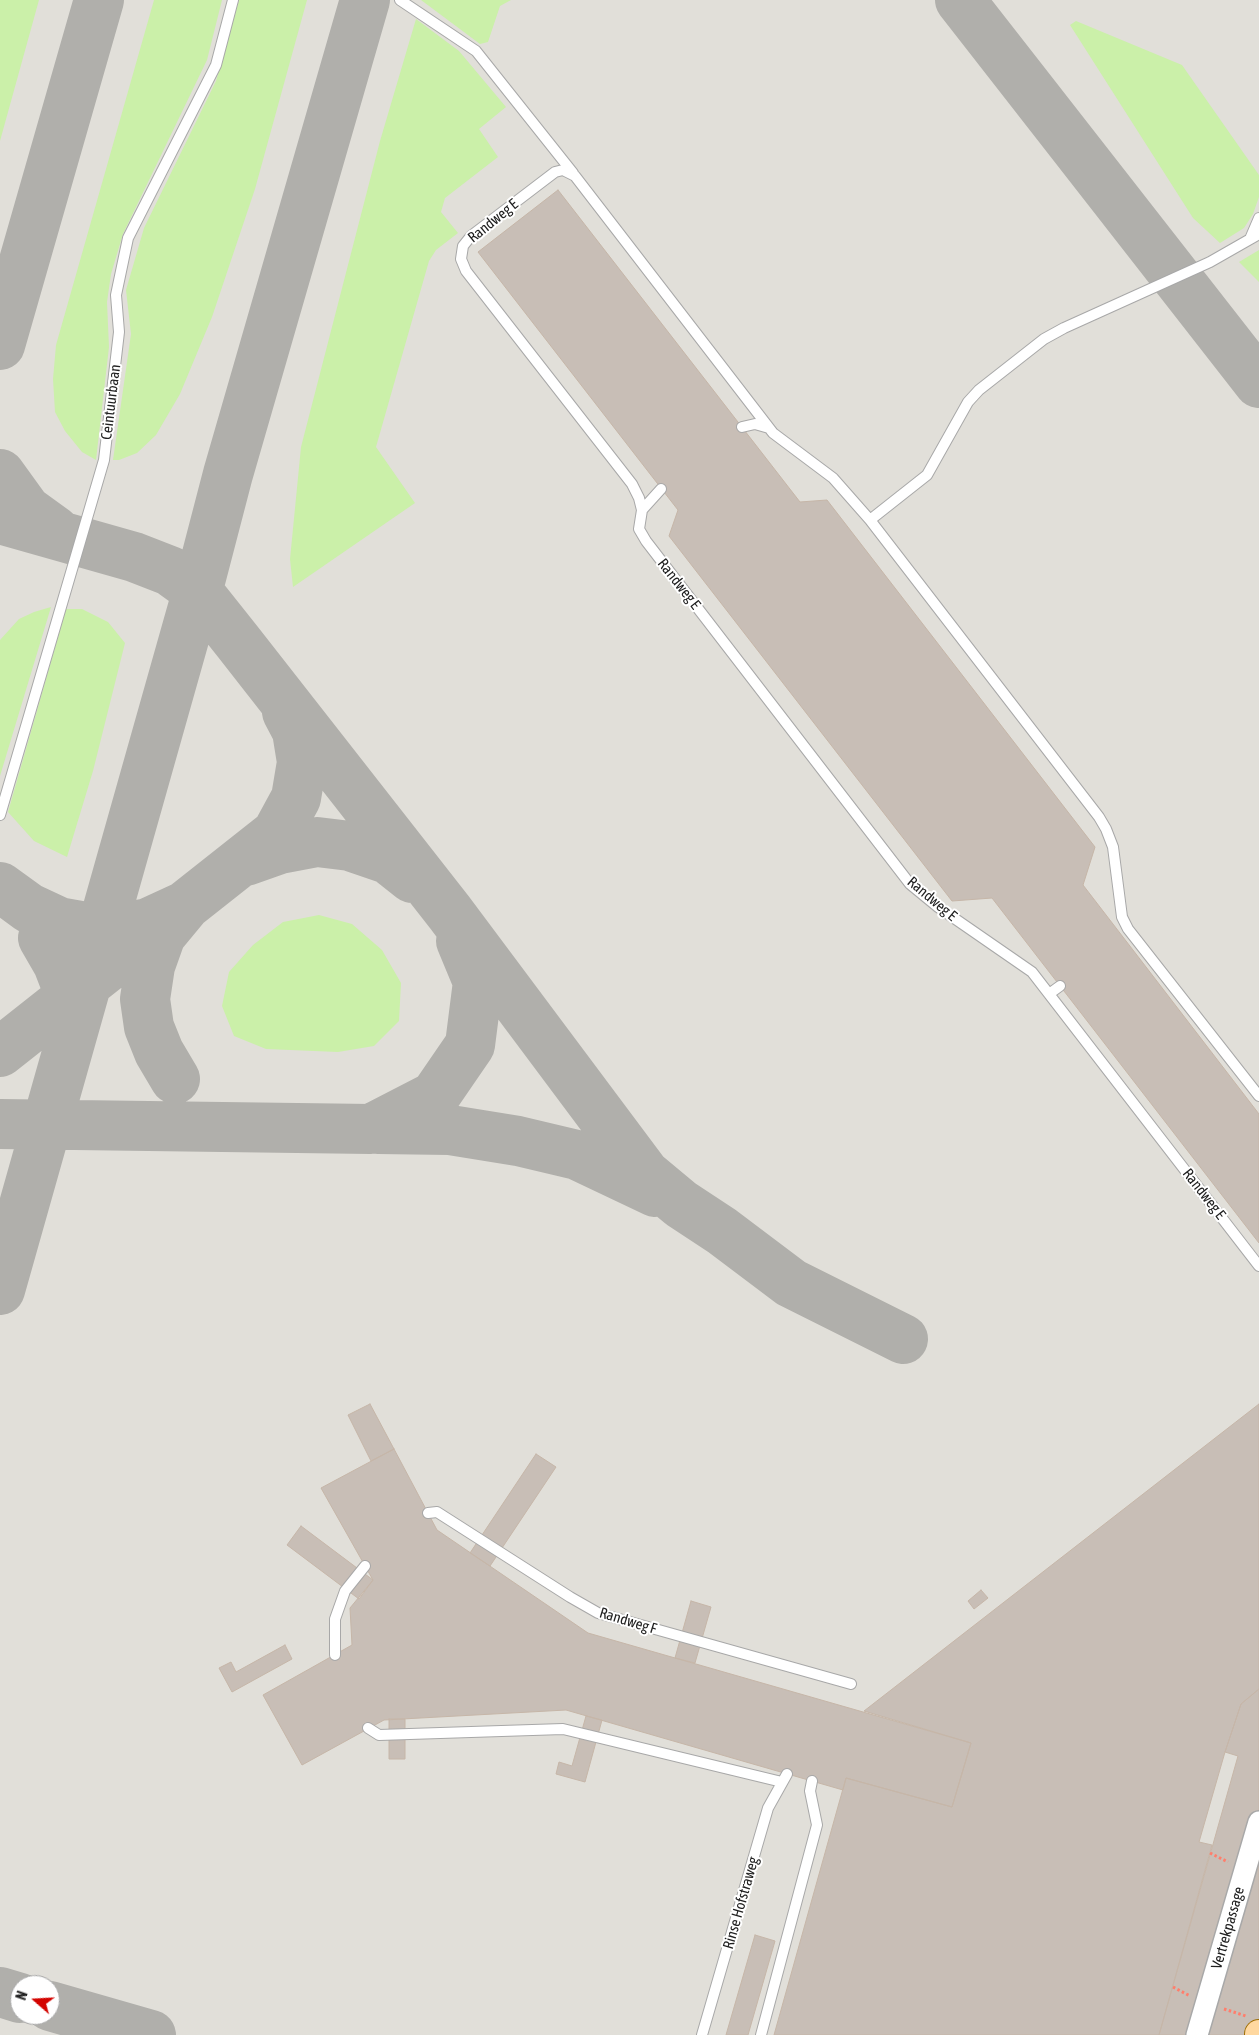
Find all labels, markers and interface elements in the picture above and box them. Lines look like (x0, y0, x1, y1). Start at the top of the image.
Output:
street label: Randweg E (464, 195, 522, 247)
street label: Ceintuurbaan (97, 363, 125, 441)
street label: Randweg E (654, 555, 704, 613)
street label: Randweg E (903, 873, 961, 925)
street label: Randweg E (1179, 1165, 1229, 1223)
street label: Randweg F (597, 1604, 659, 1638)
street label: Rinse Hofstraweg (719, 1855, 763, 1951)
street label: Vertrekpassage (1208, 1885, 1248, 1971)
north arrow (10, 1975, 60, 2025)
text: N (13, 1989, 31, 2002)

